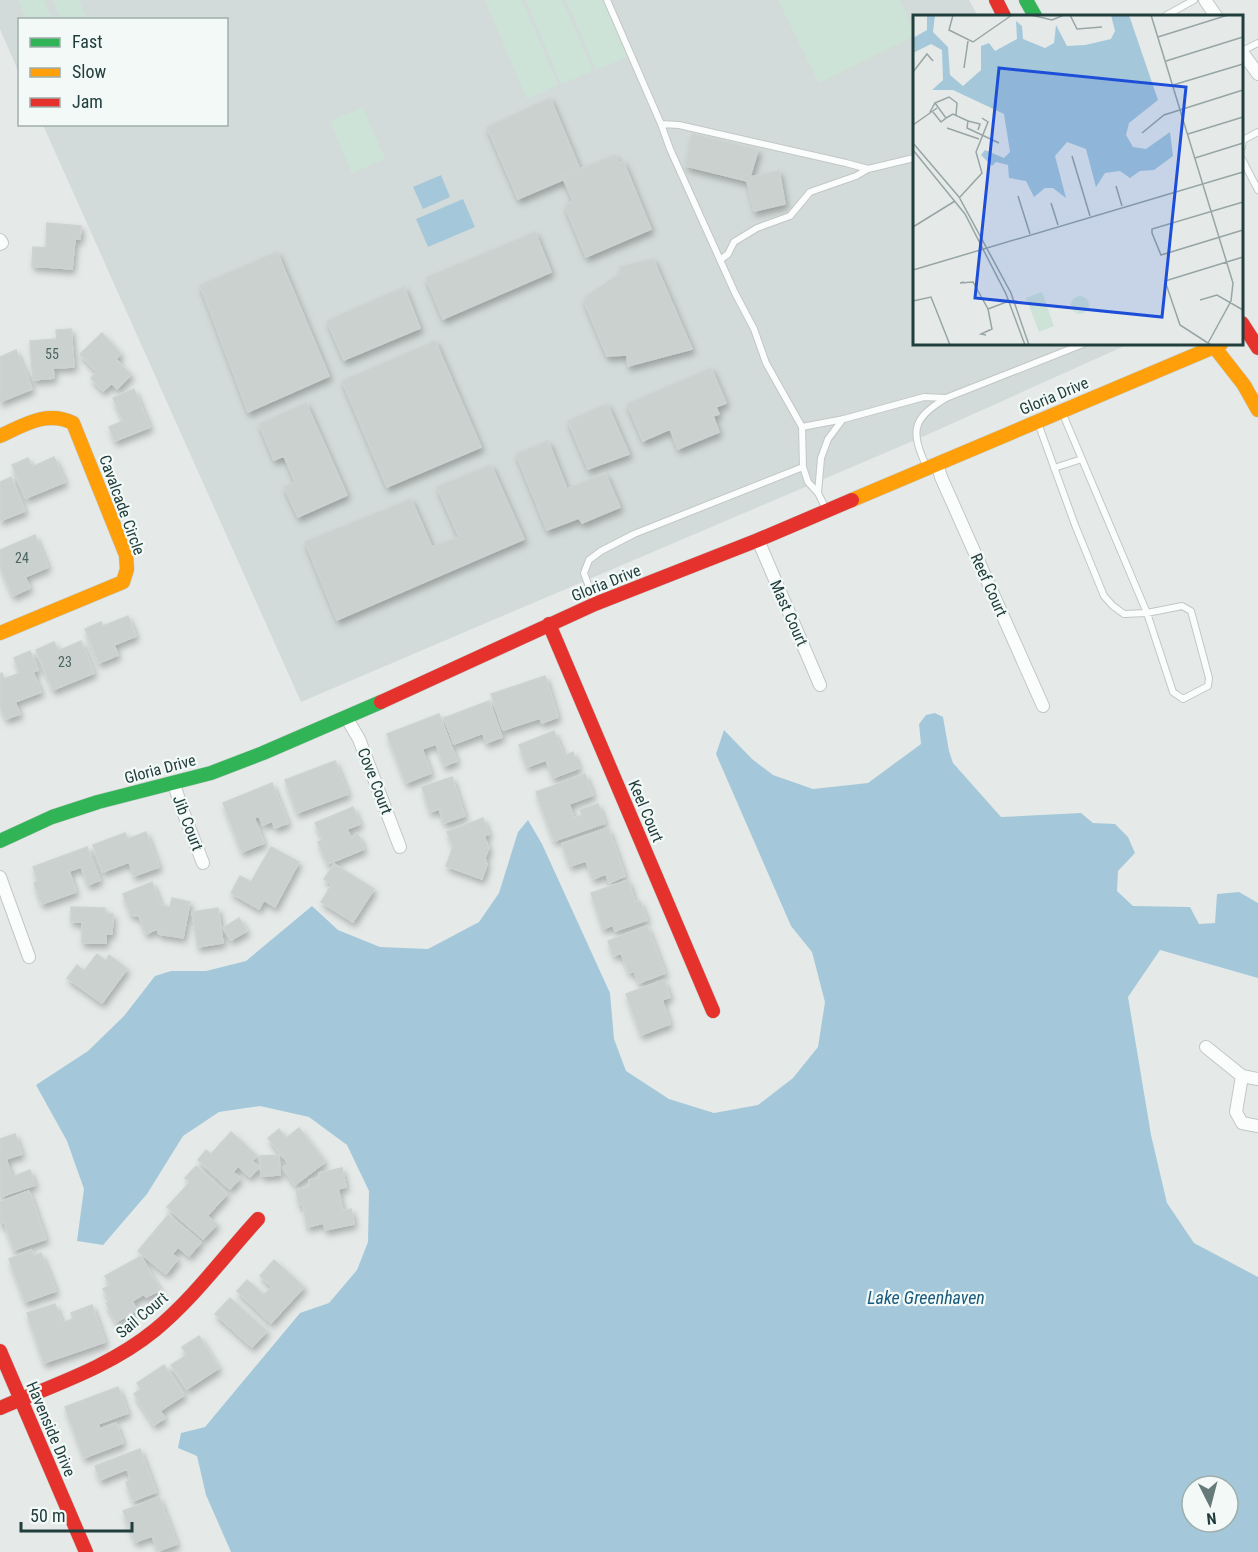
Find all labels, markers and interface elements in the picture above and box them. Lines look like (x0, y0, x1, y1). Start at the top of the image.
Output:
inset map (913, 15, 1243, 345)
legend (18, 18, 228, 126)
text: Fast (72, 31, 103, 52)
text: Slow (72, 61, 107, 82)
text: Jam (72, 91, 103, 112)
house number: 55 (45, 346, 59, 362)
street label: Gloria Drive (1017, 373, 1091, 419)
street label: Cavalcade Circle (95, 452, 149, 558)
house number: 24 (15, 550, 29, 566)
street label: Reef Court (967, 551, 1011, 620)
street label: Gloria Drive (569, 561, 643, 605)
street label: Mast Court (766, 577, 812, 649)
house number: 23 (58, 654, 72, 670)
street label: Cove Court (354, 745, 396, 817)
street label: Gloria Drive (122, 750, 198, 788)
street label: Keel Court (624, 777, 668, 845)
street label: Jib Court (169, 793, 207, 854)
water label: Lake Greenhaven (867, 1287, 985, 1308)
street label: Sail Court (112, 1288, 172, 1342)
street label: Havenside Drive (22, 1379, 80, 1479)
north arrow (1180, 1474, 1240, 1534)
scale bar (21, 1495, 132, 1533)
text: 50 m (30, 1505, 65, 1526)
text: N (1206, 1508, 1217, 1528)

